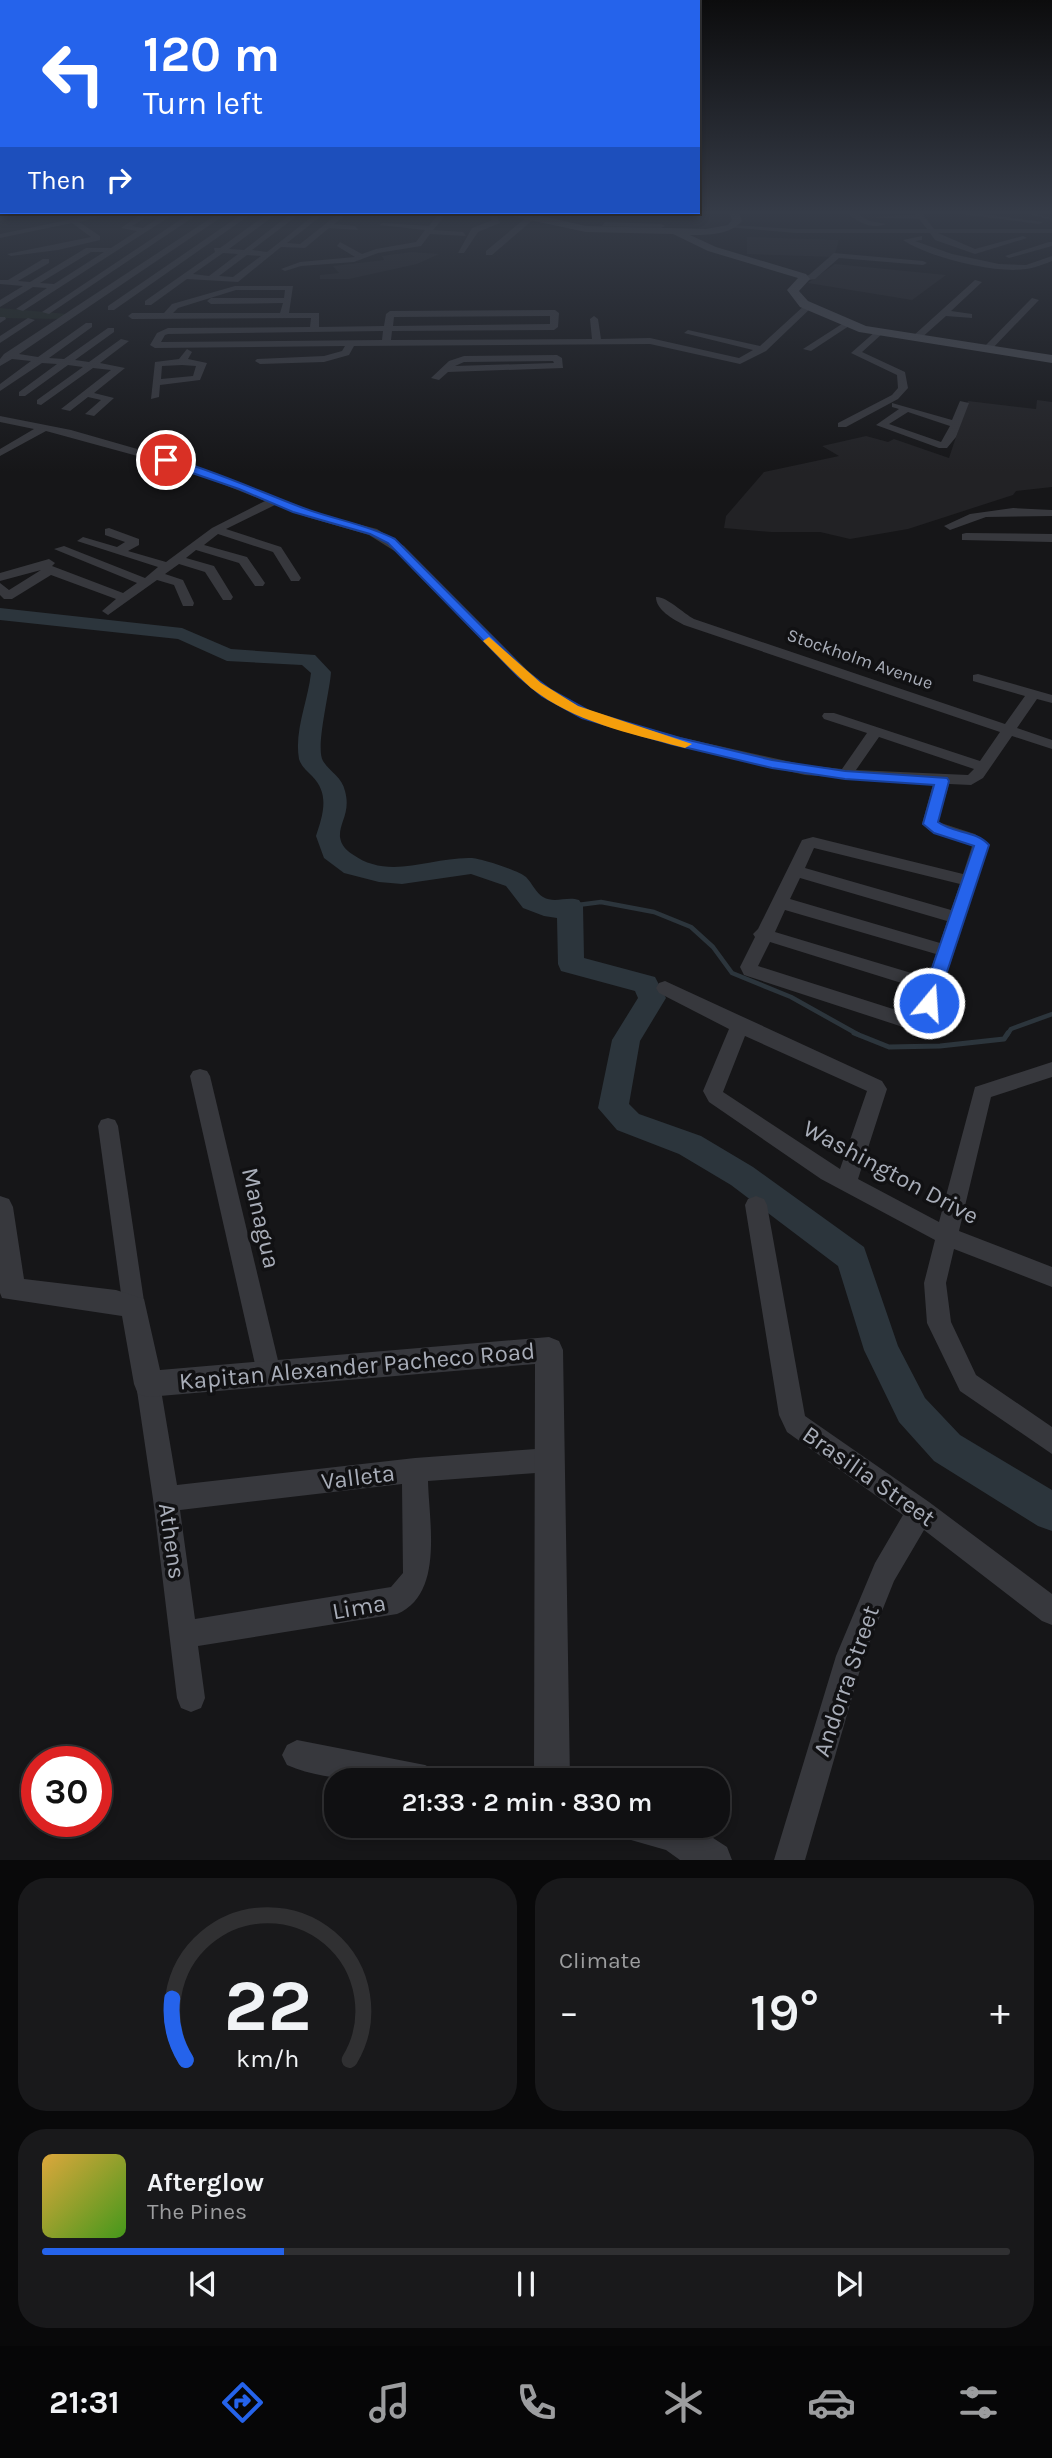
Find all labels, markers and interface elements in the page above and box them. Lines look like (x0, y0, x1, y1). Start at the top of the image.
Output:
text: 120 m (143, 26, 280, 83)
icon: left (28, 28, 119, 119)
text: Turn left (143, 85, 263, 122)
icon: right (100, 161, 138, 199)
text: Then (28, 165, 86, 196)
pin (136, 430, 196, 490)
icon: arrive (147, 441, 185, 479)
street label: Stockholm Avenue (784, 624, 936, 694)
position arrow (892, 966, 966, 1040)
street label: Washington Drive (799, 1114, 983, 1230)
street label: Managua (236, 1165, 286, 1271)
street label: Kapitan Alexander Pacheco Road (178, 1336, 536, 1396)
street label: Brasilia Street (797, 1420, 941, 1532)
street label: Valleta (320, 1459, 396, 1495)
street label: Athens (153, 1501, 191, 1581)
street label: Lima (330, 1589, 388, 1625)
street label: Andorra Street (807, 1602, 885, 1760)
speed limit sign: 30 (21, 1746, 112, 1837)
text: 21:33 · 2 min · 830 m (402, 1787, 652, 1818)
text: Climate (559, 1947, 641, 1974)
text: 22 (223, 1964, 312, 2049)
text: 19° (750, 1982, 819, 2043)
text: − (559, 1990, 579, 2035)
text: + (990, 1990, 1010, 2035)
text: km/h (236, 2044, 299, 2073)
text: Afterglow (147, 2167, 264, 2198)
text: The Pines (147, 2198, 247, 2225)
icon: previous (184, 2265, 222, 2303)
icon: pause (507, 2265, 545, 2303)
icon: next (830, 2265, 868, 2303)
icon: directions (218, 2378, 267, 2427)
icon: music (365, 2378, 414, 2427)
icon: phone (512, 2378, 561, 2427)
icon: climate (659, 2378, 708, 2427)
icon: car (807, 2378, 856, 2427)
icon: filters (954, 2378, 1003, 2427)
text: 21:31 (49, 2384, 120, 2421)

